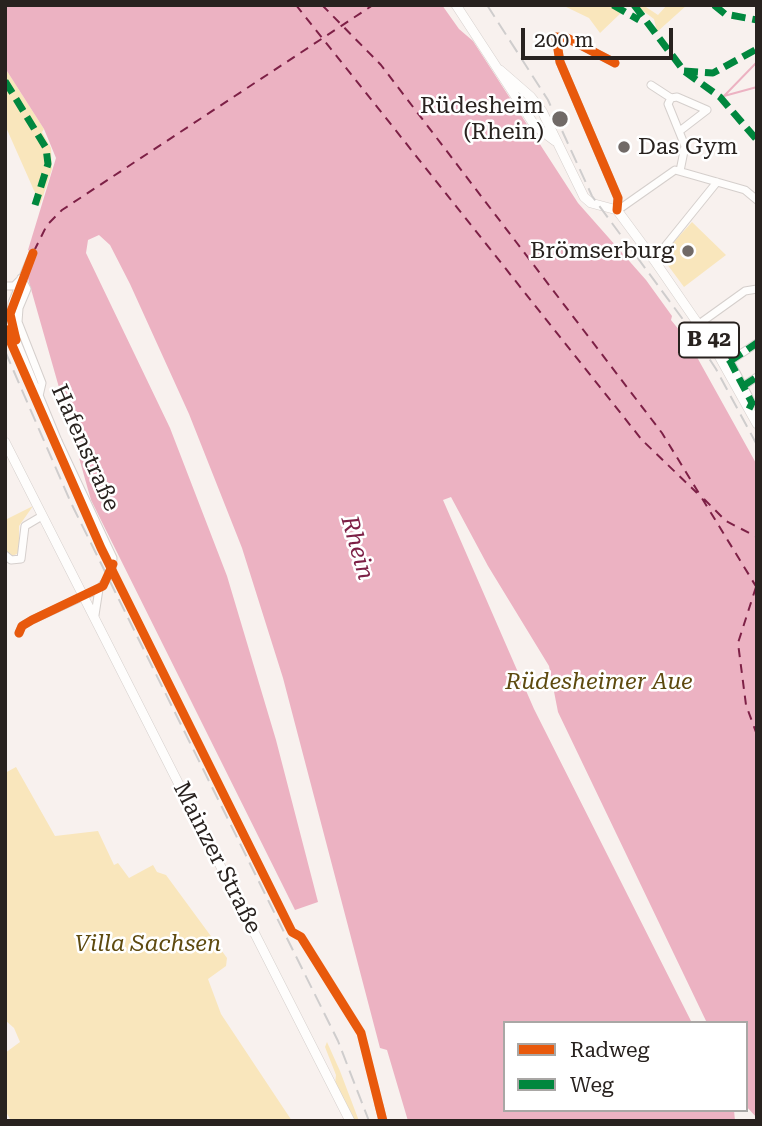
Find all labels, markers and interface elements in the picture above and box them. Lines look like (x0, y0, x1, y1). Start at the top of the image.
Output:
scale bar (524, 14, 676, 58)
text: 200 m (534, 28, 594, 52)
place label: Rüdesheim (Rhein) (420, 92, 544, 146)
marker: Rüdesheim (Rhein) (550, 109, 570, 129)
place label: Das Gym (638, 133, 738, 161)
marker: Das Gym (616, 139, 632, 155)
place label: Brömserburg (530, 237, 674, 265)
marker: Brömserburg (680, 243, 696, 259)
road number: B 42 (679, 322, 739, 358)
street label: Hafenstraße (45, 380, 125, 516)
water label: Rhein (334, 513, 380, 583)
park label: Rüdesheimer Aue (505, 668, 693, 696)
street label: Mainzer Straße (167, 778, 267, 938)
park label: Villa Sachsen (75, 930, 221, 958)
legend (503, 1021, 748, 1112)
text: Radweg (570, 1038, 649, 1062)
text: Weg (570, 1073, 614, 1097)

